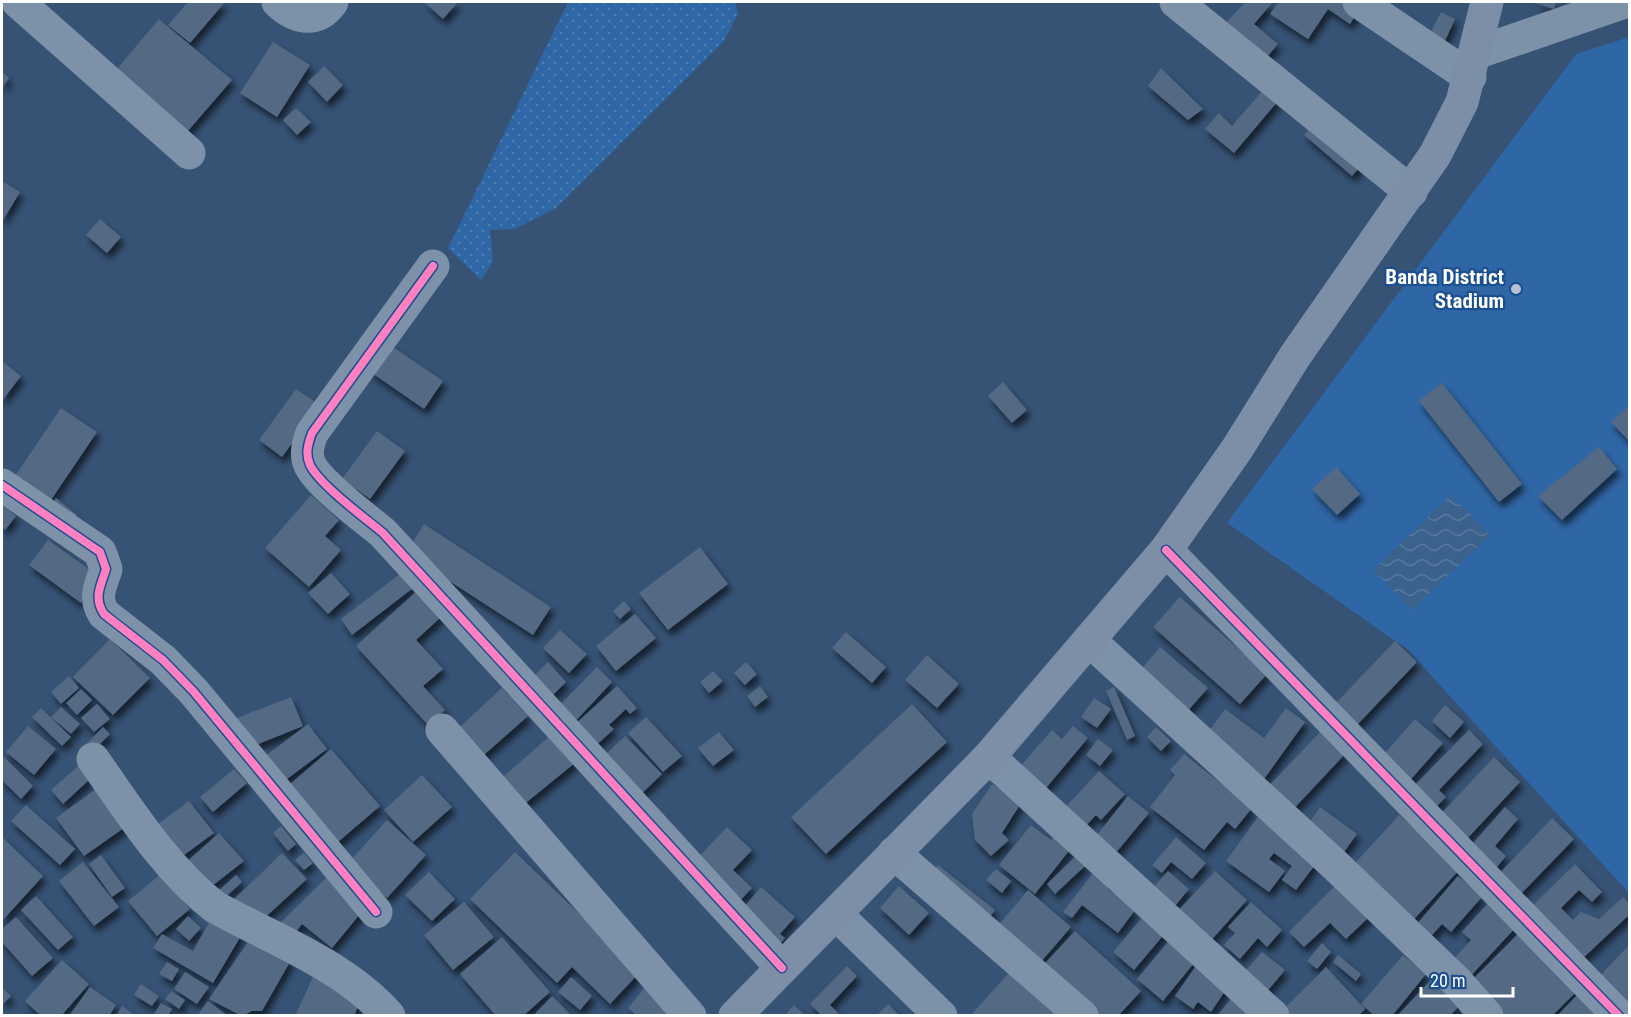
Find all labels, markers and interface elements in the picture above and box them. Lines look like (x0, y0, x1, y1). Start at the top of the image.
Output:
place label: Banda District Stadium (1385, 265, 1504, 313)
marker: Banda District Stadium (1509, 282, 1523, 296)
scale bar (1421, 960, 1512, 998)
text: 20 m (1430, 970, 1465, 991)

